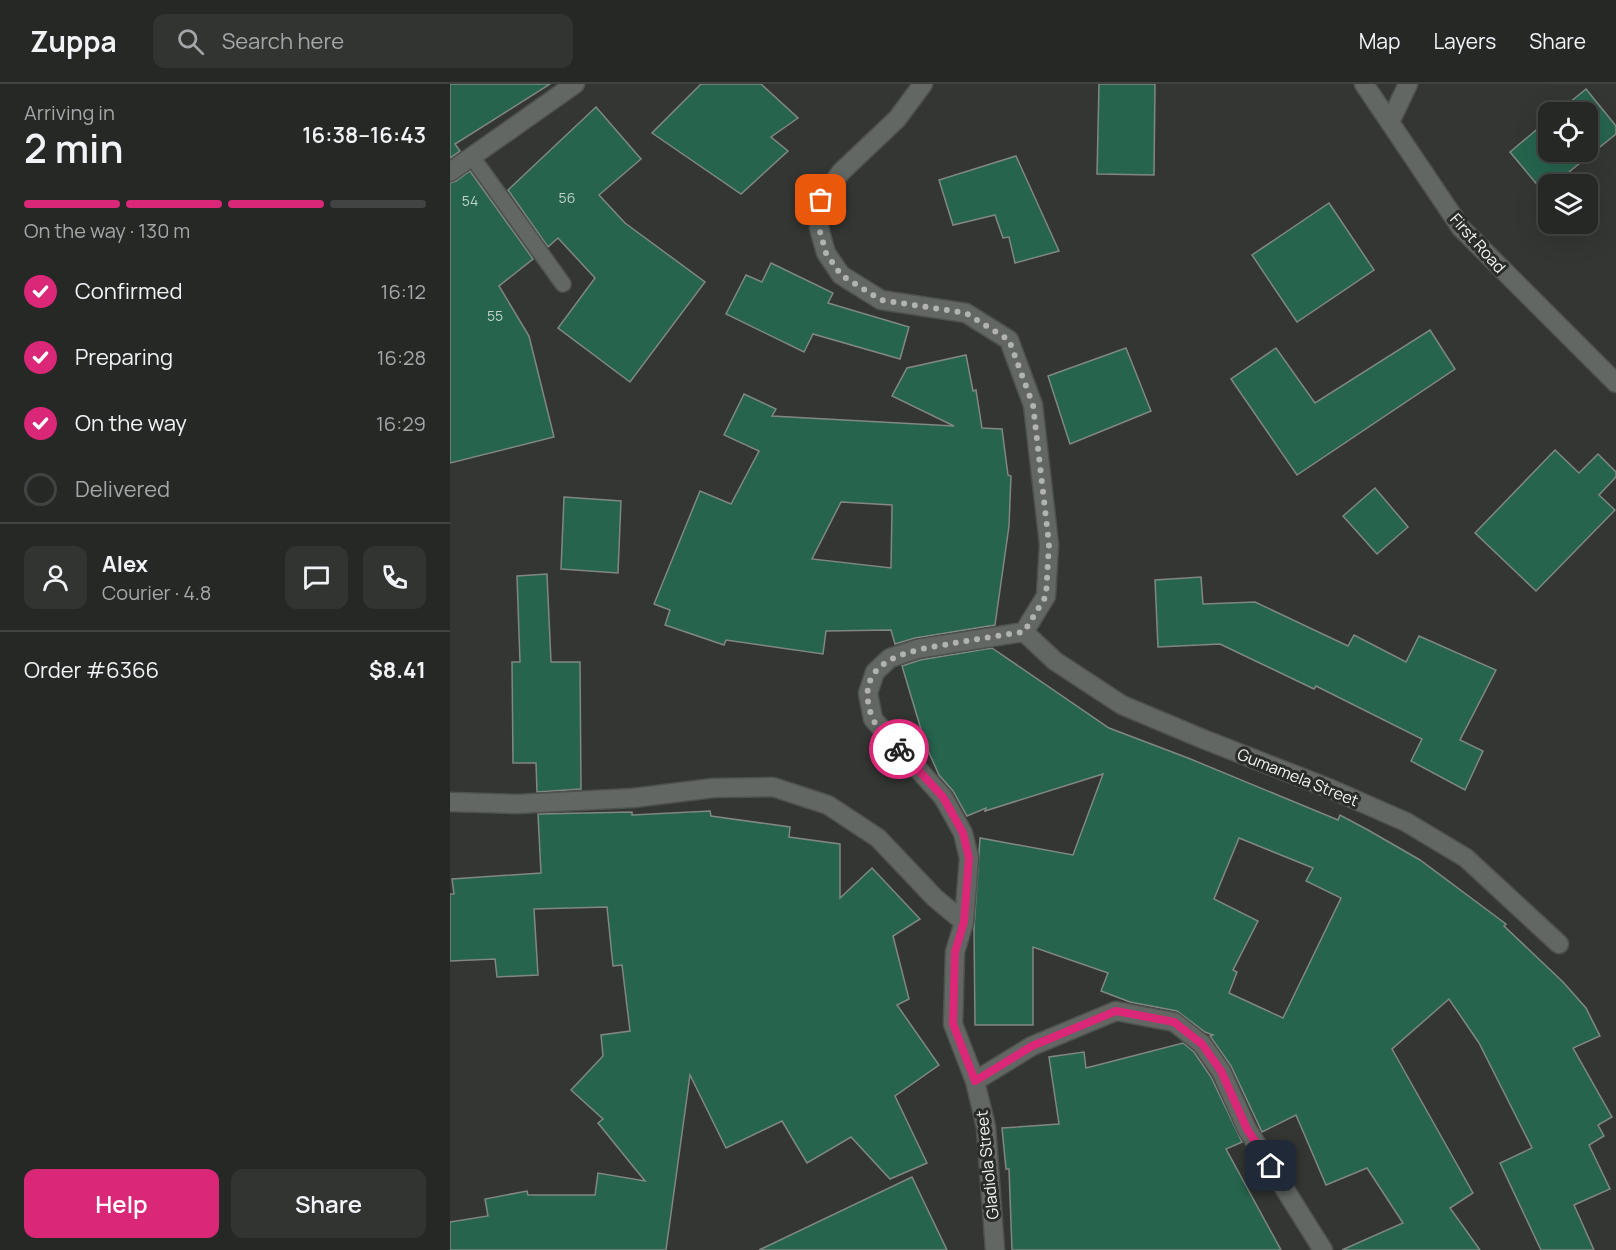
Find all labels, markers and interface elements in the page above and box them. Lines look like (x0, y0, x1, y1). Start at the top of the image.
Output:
search box (153, 14, 573, 68)
text: Zuppa (30, 22, 117, 60)
icon: search (174, 25, 207, 58)
text: Search here (222, 26, 344, 56)
text: Map (1359, 27, 1400, 55)
text: Layers (1433, 27, 1496, 55)
text: Share (1529, 27, 1586, 55)
text: Arriving in (24, 99, 115, 126)
map controls (1538, 102, 1598, 234)
button: locate (1538, 102, 1598, 162)
text: 16:38–16:43 (302, 120, 426, 150)
text: 2 min (24, 121, 123, 175)
pin (795, 174, 846, 225)
button: layers (1538, 174, 1598, 234)
icon: bag (804, 183, 837, 216)
house number: 56 (559, 188, 575, 207)
house number: 54 (462, 191, 478, 210)
street label: First Road (1445, 208, 1511, 278)
text: On the way · 130 m (24, 217, 190, 244)
icon: check (24, 275, 57, 308)
text: Confirmed (75, 276, 183, 306)
text: 16:12 (381, 278, 426, 305)
house number: 55 (487, 306, 503, 325)
icon: check (24, 341, 57, 374)
text: Preparing (75, 342, 173, 372)
text: 16:28 (377, 344, 426, 371)
icon: check (24, 407, 57, 440)
text: On the way (75, 408, 187, 438)
text: 16:29 (376, 410, 426, 437)
text: Delivered (75, 474, 170, 504)
button: person (24, 546, 87, 609)
button: chat (285, 546, 348, 609)
button: phone (363, 546, 426, 609)
text: Alex (102, 549, 148, 579)
text: Courier · 4.8 (102, 579, 211, 606)
text: Order #6366 (24, 655, 159, 685)
text: $8.41 (369, 655, 426, 685)
courier (869, 719, 929, 779)
icon: bike (883, 733, 916, 766)
street label: Gumamela Street (1234, 743, 1362, 811)
street label: Gladiola Street (970, 1109, 1004, 1221)
pin (1245, 1140, 1296, 1191)
icon: home (1254, 1149, 1287, 1182)
button: Help (24, 1169, 219, 1238)
button: Share (231, 1169, 426, 1238)

